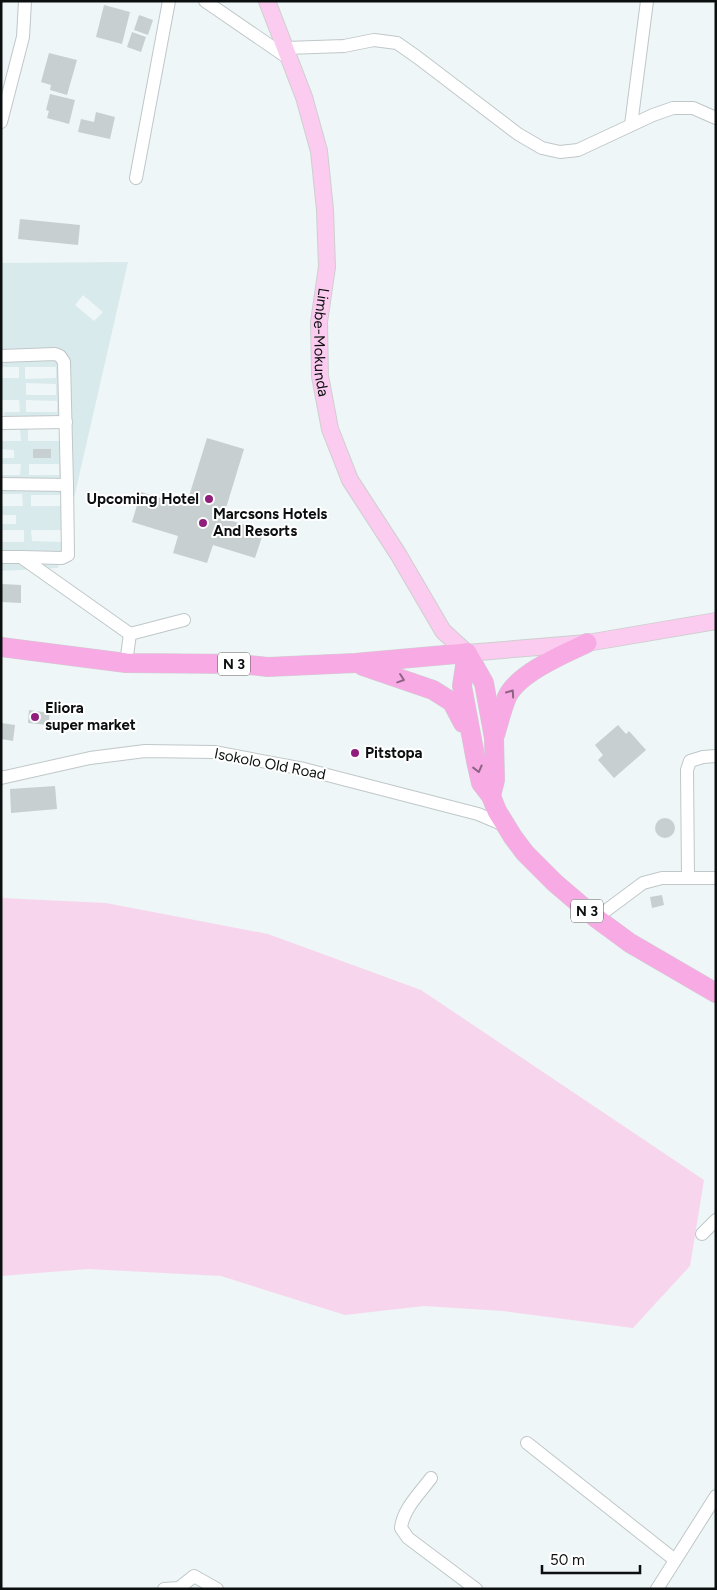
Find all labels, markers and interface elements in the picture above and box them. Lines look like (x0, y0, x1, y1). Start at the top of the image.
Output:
street label: Limbe-Mokunda (310, 287, 333, 398)
place label: Upcoming Hotel (87, 490, 199, 508)
marker: Upcoming Hotel (203, 493, 215, 505)
place label: Marcsons Hotels And Resorts (213, 505, 327, 540)
marker: Marcsons Hotels And Resorts (197, 517, 209, 529)
road number: N 3 (218, 652, 250, 676)
one-way arrow (396, 673, 405, 683)
one-way arrow (505, 689, 514, 699)
place label: Eliora super market (45, 699, 136, 734)
marker: Eliora super market (29, 711, 41, 723)
street label: Isokolo Old Road (213, 744, 327, 784)
place label: Pitstopa (365, 744, 423, 762)
marker: Pitstopa (349, 747, 361, 759)
one-way arrow (472, 765, 483, 774)
road number: N 3 (571, 899, 603, 922)
scale bar (542, 1542, 640, 1574)
text: 50 m (550, 1551, 585, 1569)

